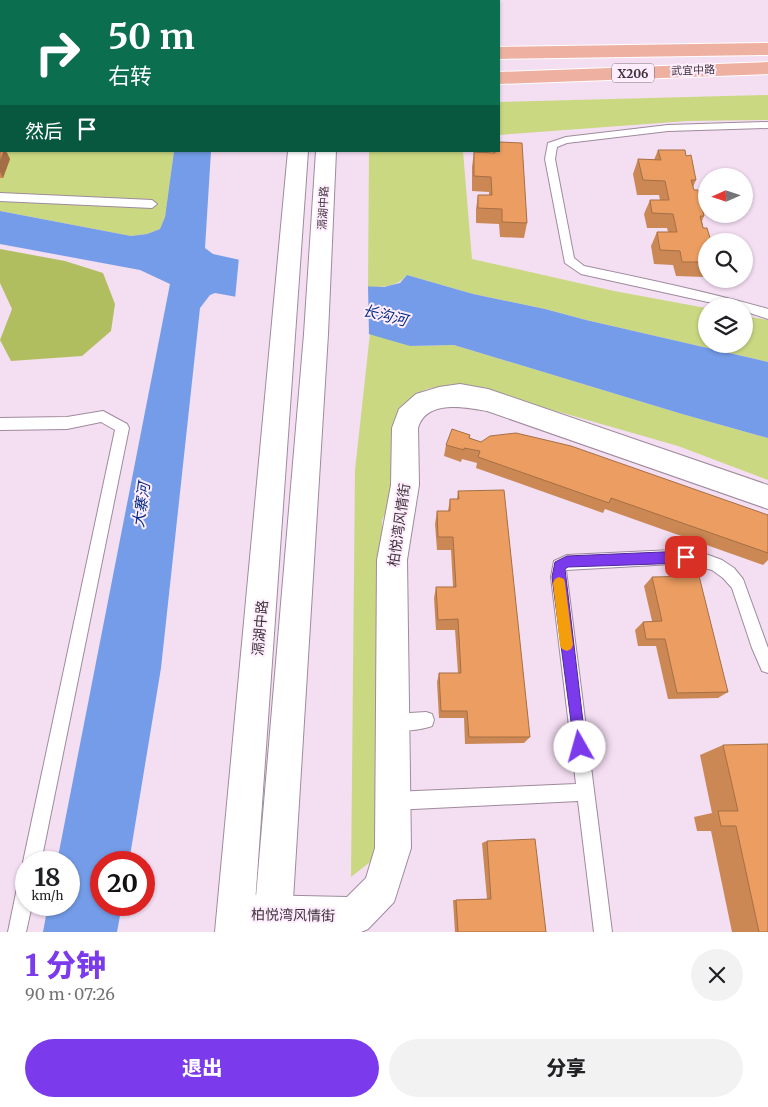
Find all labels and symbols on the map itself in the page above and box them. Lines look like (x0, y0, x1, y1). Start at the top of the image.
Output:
street label: 武宜中路 (671, 62, 715, 78)
road number: X206 (612, 64, 654, 82)
north arrow (698, 168, 752, 222)
street label: 滆湖中路 (315, 186, 331, 230)
water label: 长沟河 (361, 300, 412, 330)
water label: 大寨河 (128, 478, 154, 529)
street label: 柏悦湾风情街 (384, 482, 414, 568)
pin (665, 536, 707, 578)
street label: 滆湖中路 (249, 599, 271, 657)
position arrow (553, 720, 605, 772)
speed limit sign: 20 (90, 851, 155, 916)
street label: 柏悦湾风情街 (251, 905, 335, 925)

